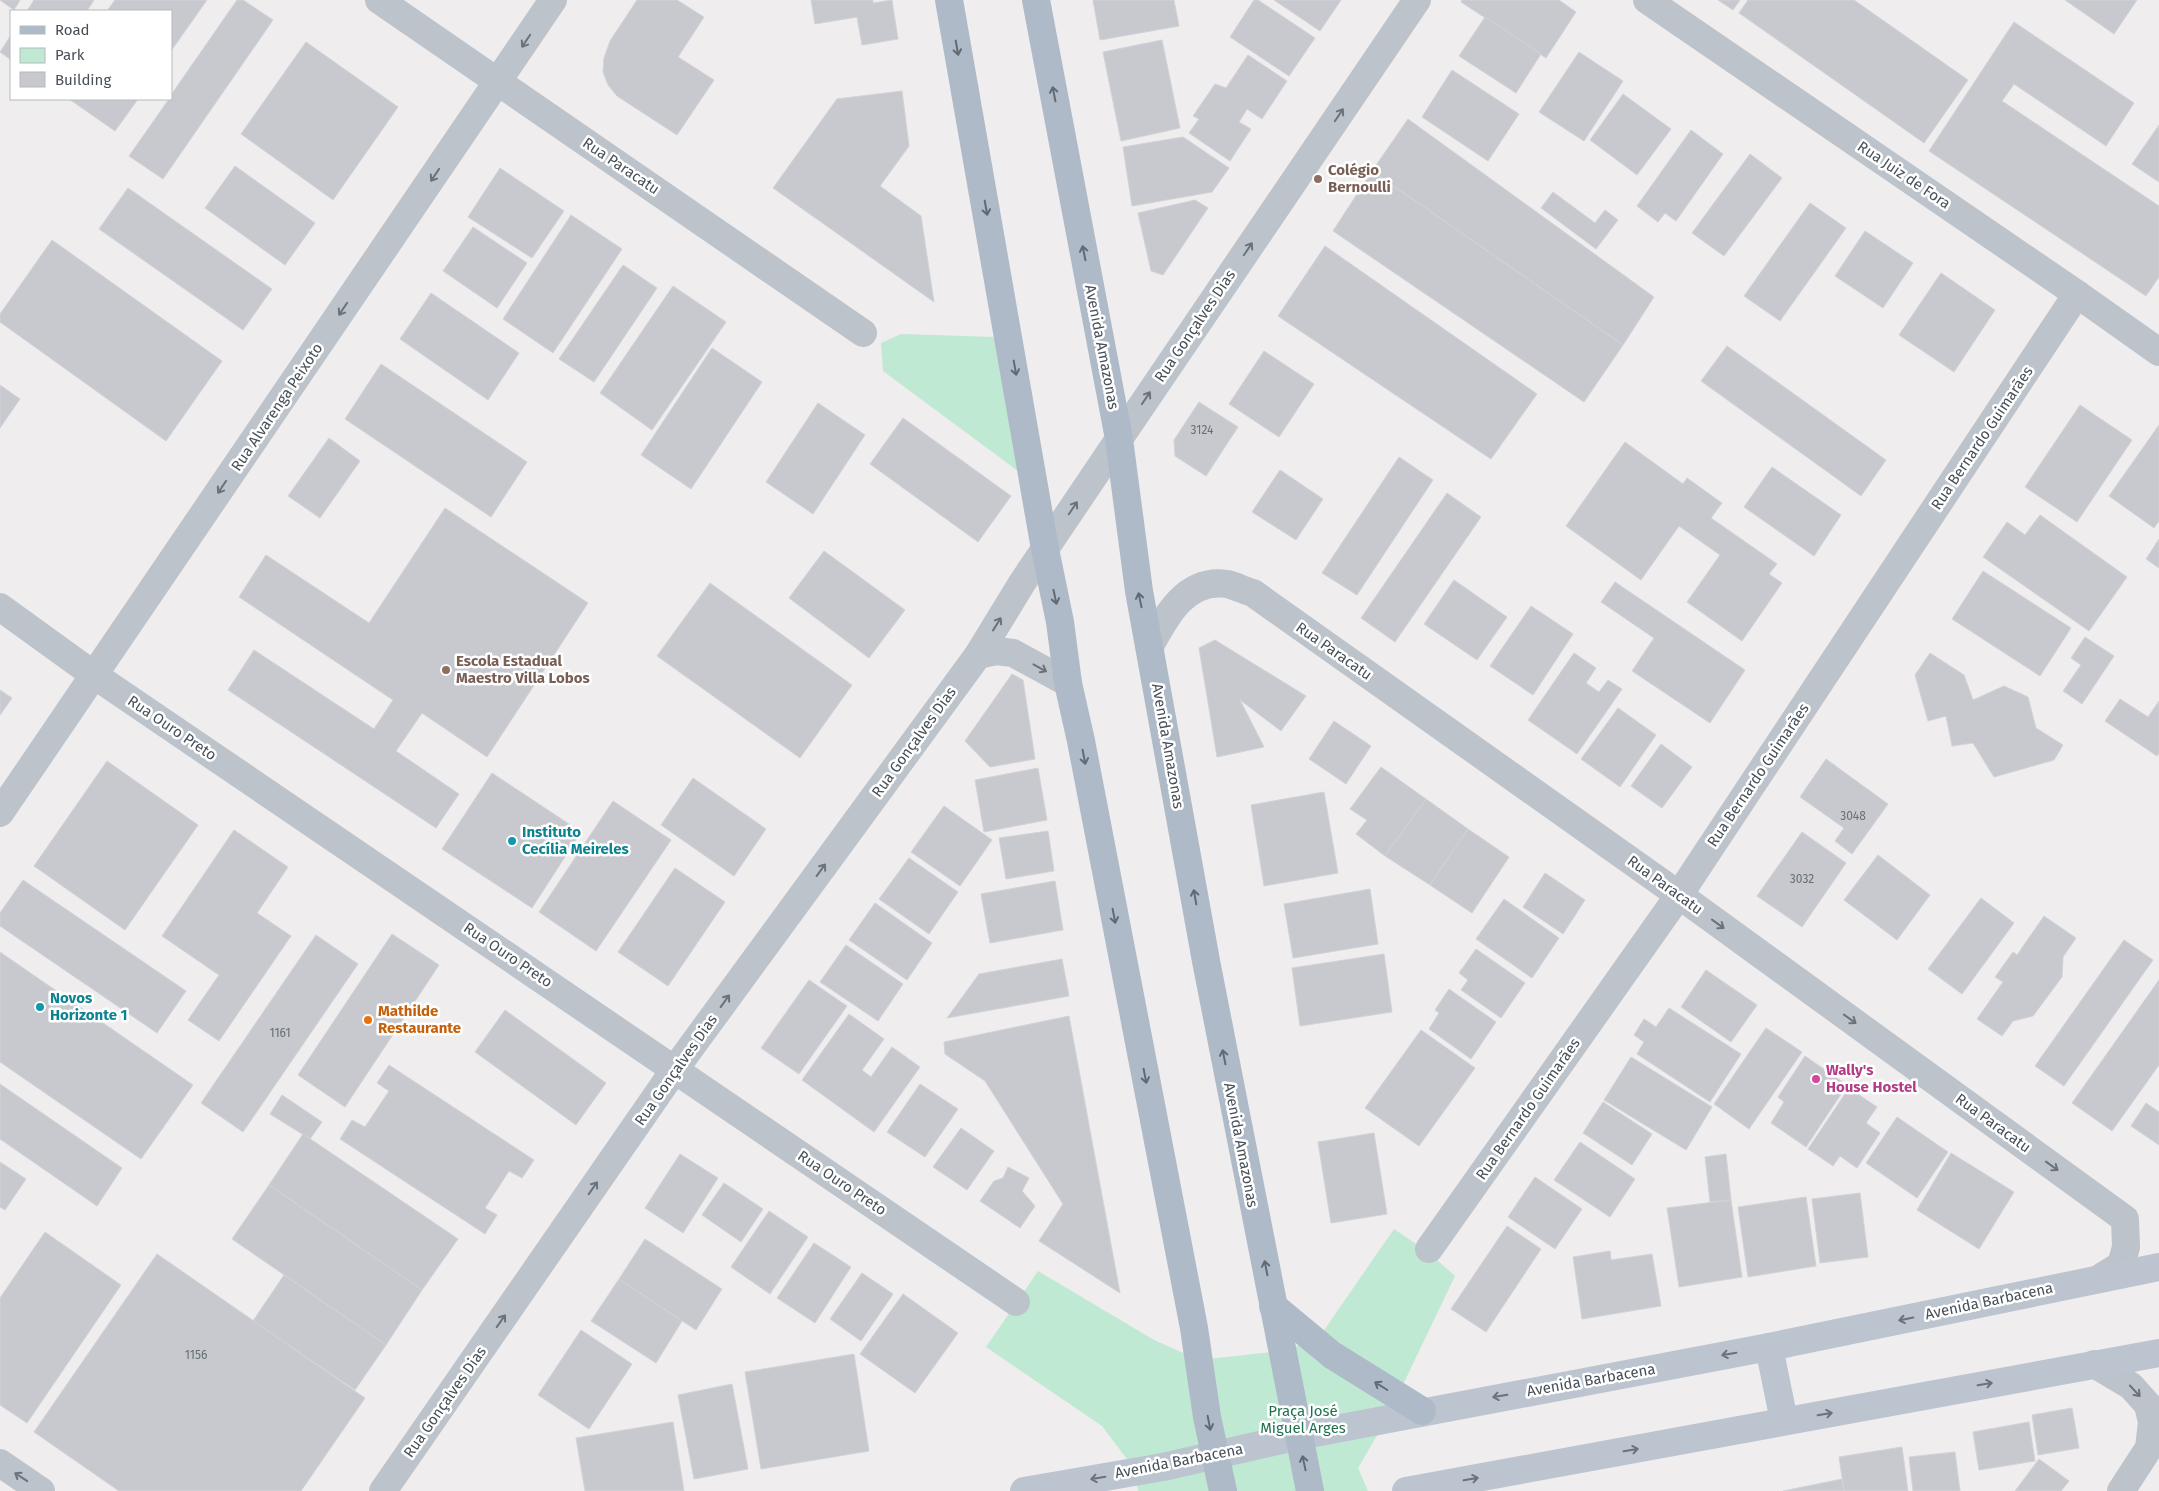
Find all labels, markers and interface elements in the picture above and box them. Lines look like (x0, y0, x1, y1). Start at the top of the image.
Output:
legend (10, 10, 172, 100)
text: Road (55, 21, 90, 39)
one-way arrow (521, 33, 531, 47)
one-way arrow (953, 40, 963, 56)
text: Park (55, 46, 85, 64)
text: Building (55, 71, 111, 89)
one-way arrow (1048, 86, 1058, 102)
one-way arrow (1334, 108, 1344, 122)
street label: Rua Paracatu (579, 134, 663, 198)
street label: Rua Juiz de Fora (1854, 137, 1954, 213)
place label: Colégio Bernoulli (1328, 161, 1391, 196)
one-way arrow (430, 168, 440, 182)
marker: Colégio Bernoulli (1312, 173, 1324, 185)
one-way arrow (982, 199, 992, 215)
one-way arrow (1243, 243, 1253, 257)
one-way arrow (1079, 246, 1088, 262)
street label: Rua Gonçalves Dias (1151, 266, 1239, 386)
street label: Avenida Amazonas (1081, 283, 1123, 411)
one-way arrow (338, 302, 348, 316)
street label: Rua Alvarenga Peixoto (227, 340, 327, 474)
one-way arrow (1010, 359, 1020, 375)
street label: Rua Bernardo Guimarães (1927, 363, 2037, 513)
one-way arrow (1141, 392, 1151, 406)
house number: 3124 (1191, 423, 1214, 437)
one-way arrow (217, 480, 227, 494)
one-way arrow (1068, 502, 1078, 516)
one-way arrow (1051, 588, 1060, 604)
one-way arrow (1135, 592, 1145, 608)
one-way arrow (992, 618, 1002, 632)
street label: Rua Paracatu (1292, 618, 1376, 684)
place label: Escola Estadual Maestro Villa Lobos (456, 652, 590, 687)
one-way arrow (1032, 663, 1046, 673)
marker: Escola Estadual Maestro Villa Lobos (440, 664, 452, 676)
street label: Avenida Amazonas (1148, 682, 1188, 810)
street label: Rua Gonçalves Dias (868, 683, 960, 801)
street label: Rua Ouro Preto (124, 692, 220, 764)
street label: Rua Bernardo Guimarães (1703, 700, 1813, 850)
one-way arrow (1079, 748, 1089, 764)
house number: 3048 (1840, 809, 1866, 823)
place label: Instituto Cecília Meireles (522, 823, 629, 858)
marker: Instituto Cecília Meireles (506, 835, 518, 847)
street label: Rua Paracatu (1624, 852, 1706, 918)
one-way arrow (816, 863, 826, 877)
house number: 3032 (1790, 872, 1814, 886)
one-way arrow (1189, 890, 1199, 906)
one-way arrow (1110, 908, 1120, 924)
street label: Rua Ouro Preto (460, 919, 556, 991)
one-way arrow (1711, 919, 1725, 929)
place label: Novos Horizonte 1 (50, 989, 127, 1024)
one-way arrow (720, 994, 730, 1008)
marker: Novos Horizonte 1 (34, 1001, 46, 1013)
place label: Mathilde Restaurante (378, 1002, 461, 1037)
street label: Rua Gonçalves Dias (631, 1011, 721, 1129)
marker: Mathilde Restaurante (362, 1014, 374, 1026)
one-way arrow (1843, 1014, 1857, 1024)
house number: 1161 (269, 1026, 291, 1040)
street label: Rua Bernardo Guimarães (1472, 1035, 1584, 1183)
one-way arrow (1219, 1049, 1229, 1065)
place label: Wally's House Hostel (1826, 1061, 1917, 1096)
one-way arrow (1141, 1067, 1151, 1083)
marker: Wally's House Hostel (1810, 1073, 1822, 1085)
street label: Avenida Amazonas (1220, 1081, 1262, 1209)
street label: Rua Paracatu (1952, 1090, 2034, 1156)
street label: Rua Ouro Preto (794, 1147, 890, 1219)
one-way arrow (2045, 1161, 2059, 1171)
one-way arrow (588, 1181, 598, 1195)
one-way arrow (1260, 1260, 1270, 1276)
street label: Avenida Barbacena (1923, 1279, 2055, 1323)
one-way arrow (1898, 1314, 1914, 1324)
one-way arrow (496, 1315, 506, 1329)
street label: Rua Gonçalves Dias (400, 1343, 490, 1461)
house number: 1156 (185, 1348, 207, 1362)
one-way arrow (1721, 1350, 1737, 1360)
street label: Avenida Barbacena (1525, 1360, 1657, 1400)
one-way arrow (1976, 1379, 1992, 1389)
one-way arrow (1374, 1380, 1388, 1390)
one-way arrow (2129, 1384, 2141, 1397)
one-way arrow (1493, 1392, 1509, 1402)
park label: Praça José Miguel Arges (1260, 1402, 1346, 1437)
one-way arrow (1817, 1408, 1833, 1418)
one-way arrow (1204, 1414, 1214, 1430)
street label: Avenida Barbacena (1113, 1440, 1245, 1482)
one-way arrow (1622, 1444, 1638, 1454)
one-way arrow (1299, 1456, 1309, 1472)
one-way arrow (14, 1472, 28, 1482)
one-way arrow (1090, 1473, 1106, 1483)
one-way arrow (1463, 1474, 1479, 1483)

